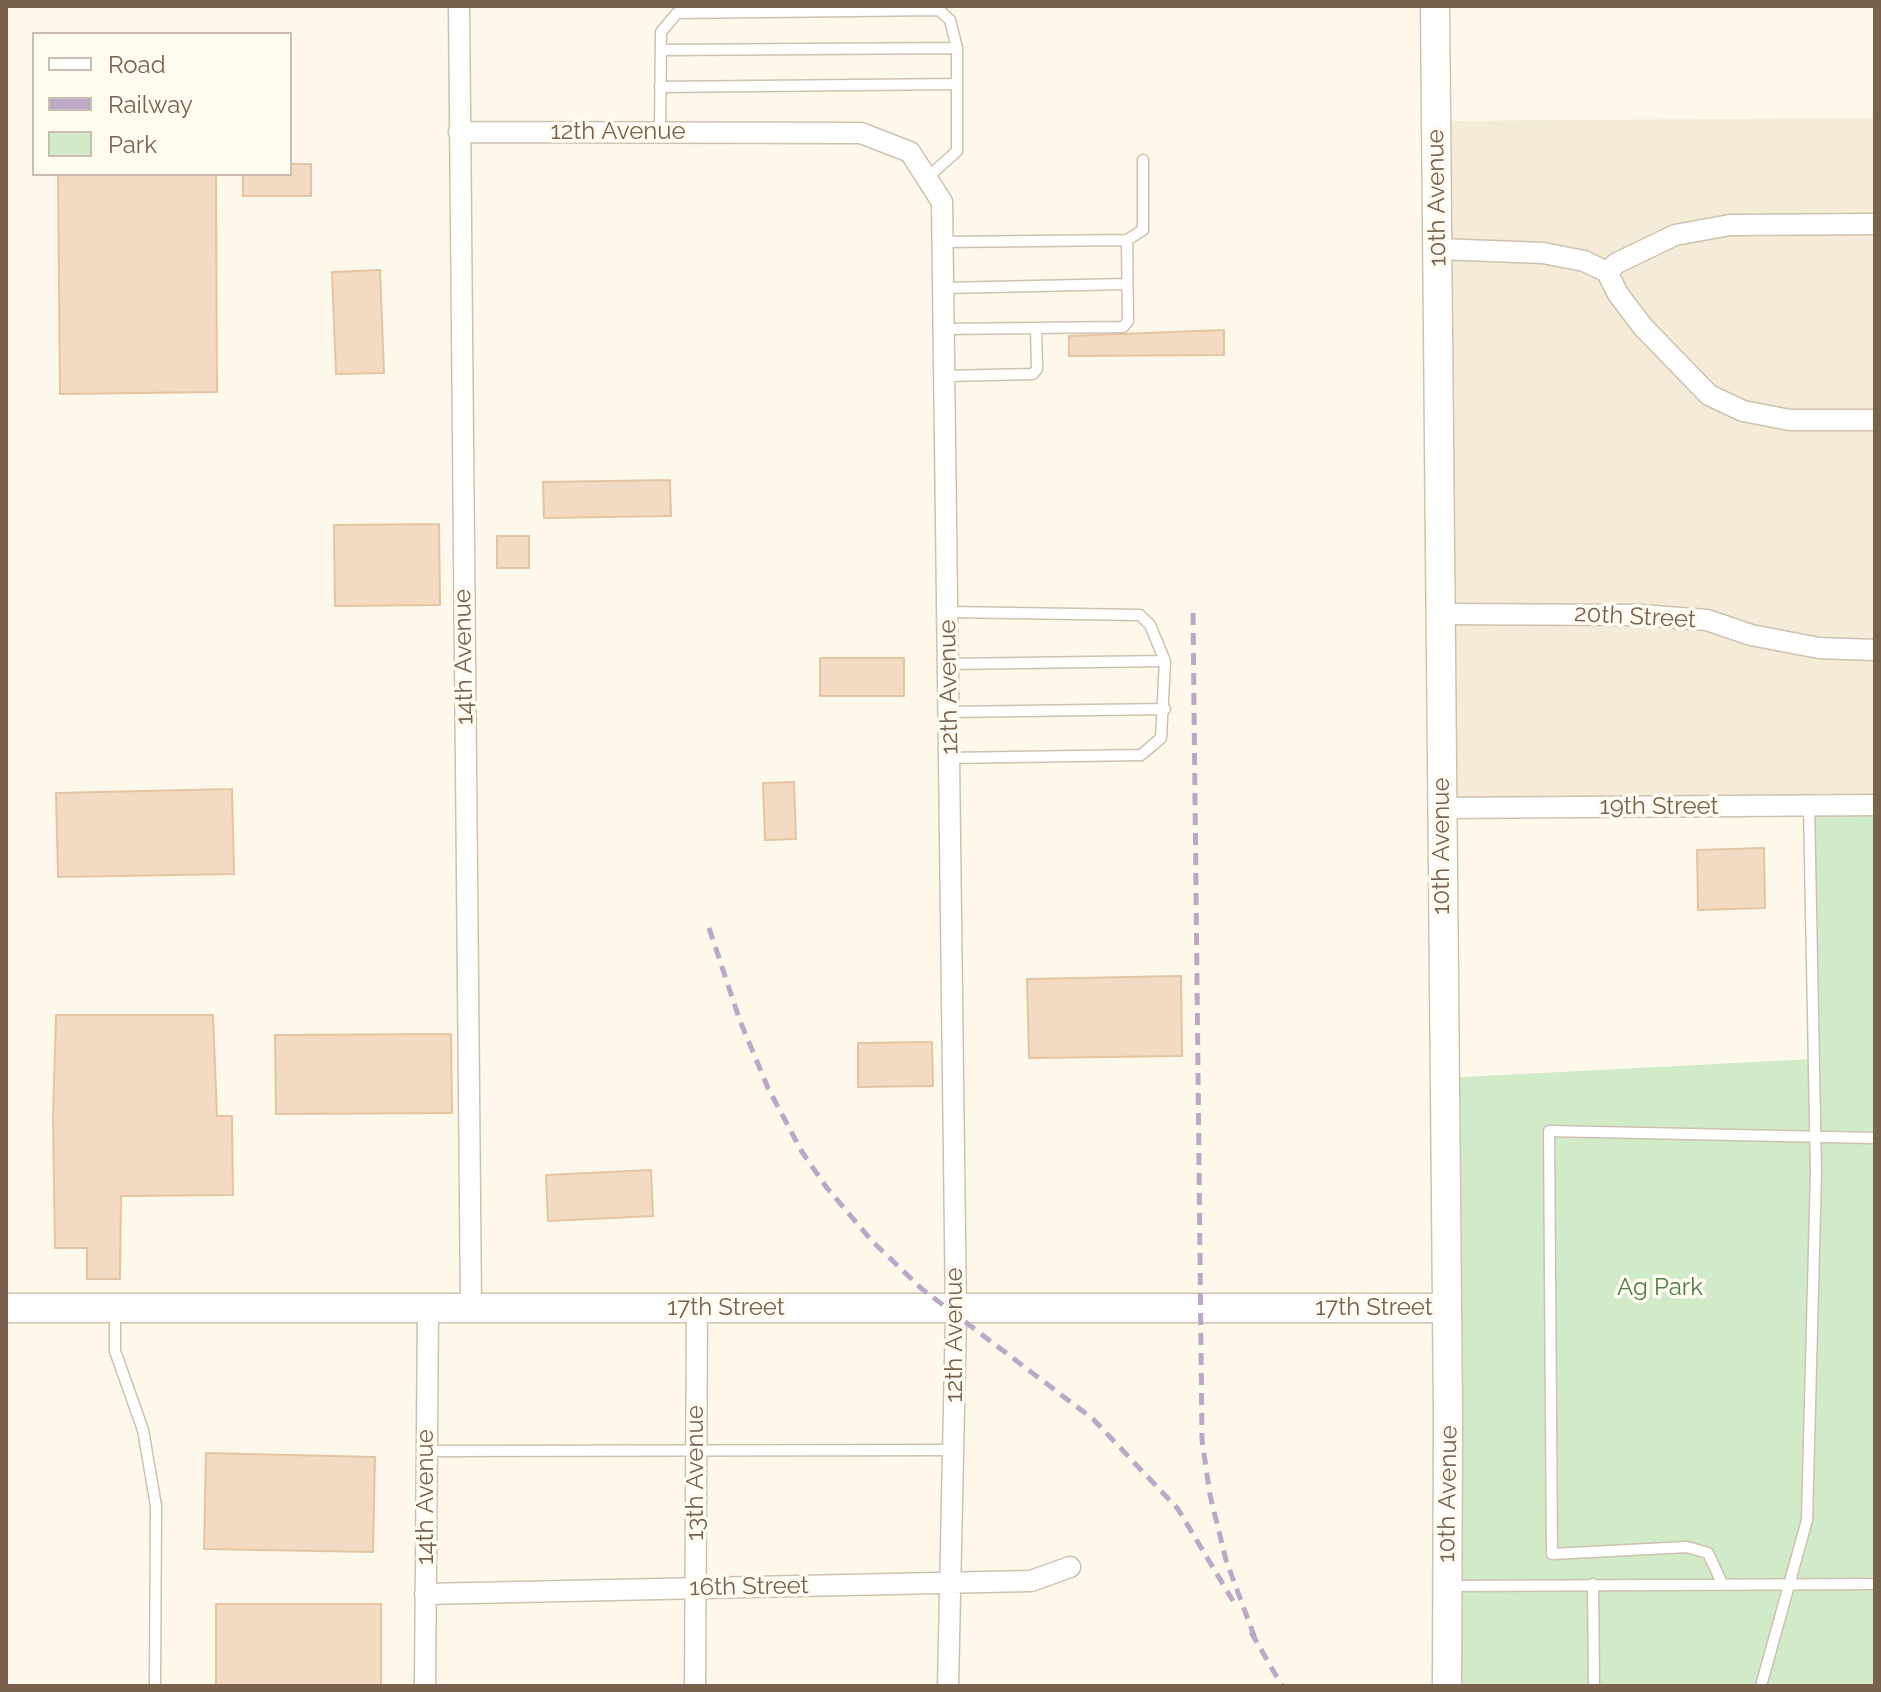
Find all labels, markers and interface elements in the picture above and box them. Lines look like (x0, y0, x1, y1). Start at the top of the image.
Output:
legend (32, 32, 292, 176)
text: Road (108, 50, 166, 79)
text: Railway (108, 90, 193, 119)
street label: 12th Avenue (550, 118, 686, 146)
street label: 10th Avenue (1421, 129, 1453, 267)
text: Park (108, 130, 157, 159)
street label: 14th Avenue (448, 589, 480, 725)
street label: 20th Street (1573, 599, 1697, 635)
street label: 12th Avenue (933, 619, 965, 755)
street label: 10th Avenue (1428, 777, 1456, 915)
street label: 19th Street (1599, 793, 1719, 821)
street label: 12th Avenue (941, 1267, 969, 1403)
park label: Ag Park (1617, 1274, 1703, 1302)
street label: 17th Street (667, 1294, 785, 1322)
street label: 17th Street (1315, 1294, 1433, 1322)
street label: 13th Avenue (682, 1405, 710, 1541)
street label: 10th Avenue (1432, 1425, 1464, 1563)
street label: 14th Avenue (412, 1429, 440, 1565)
street label: 16th Street (689, 1572, 809, 1602)

